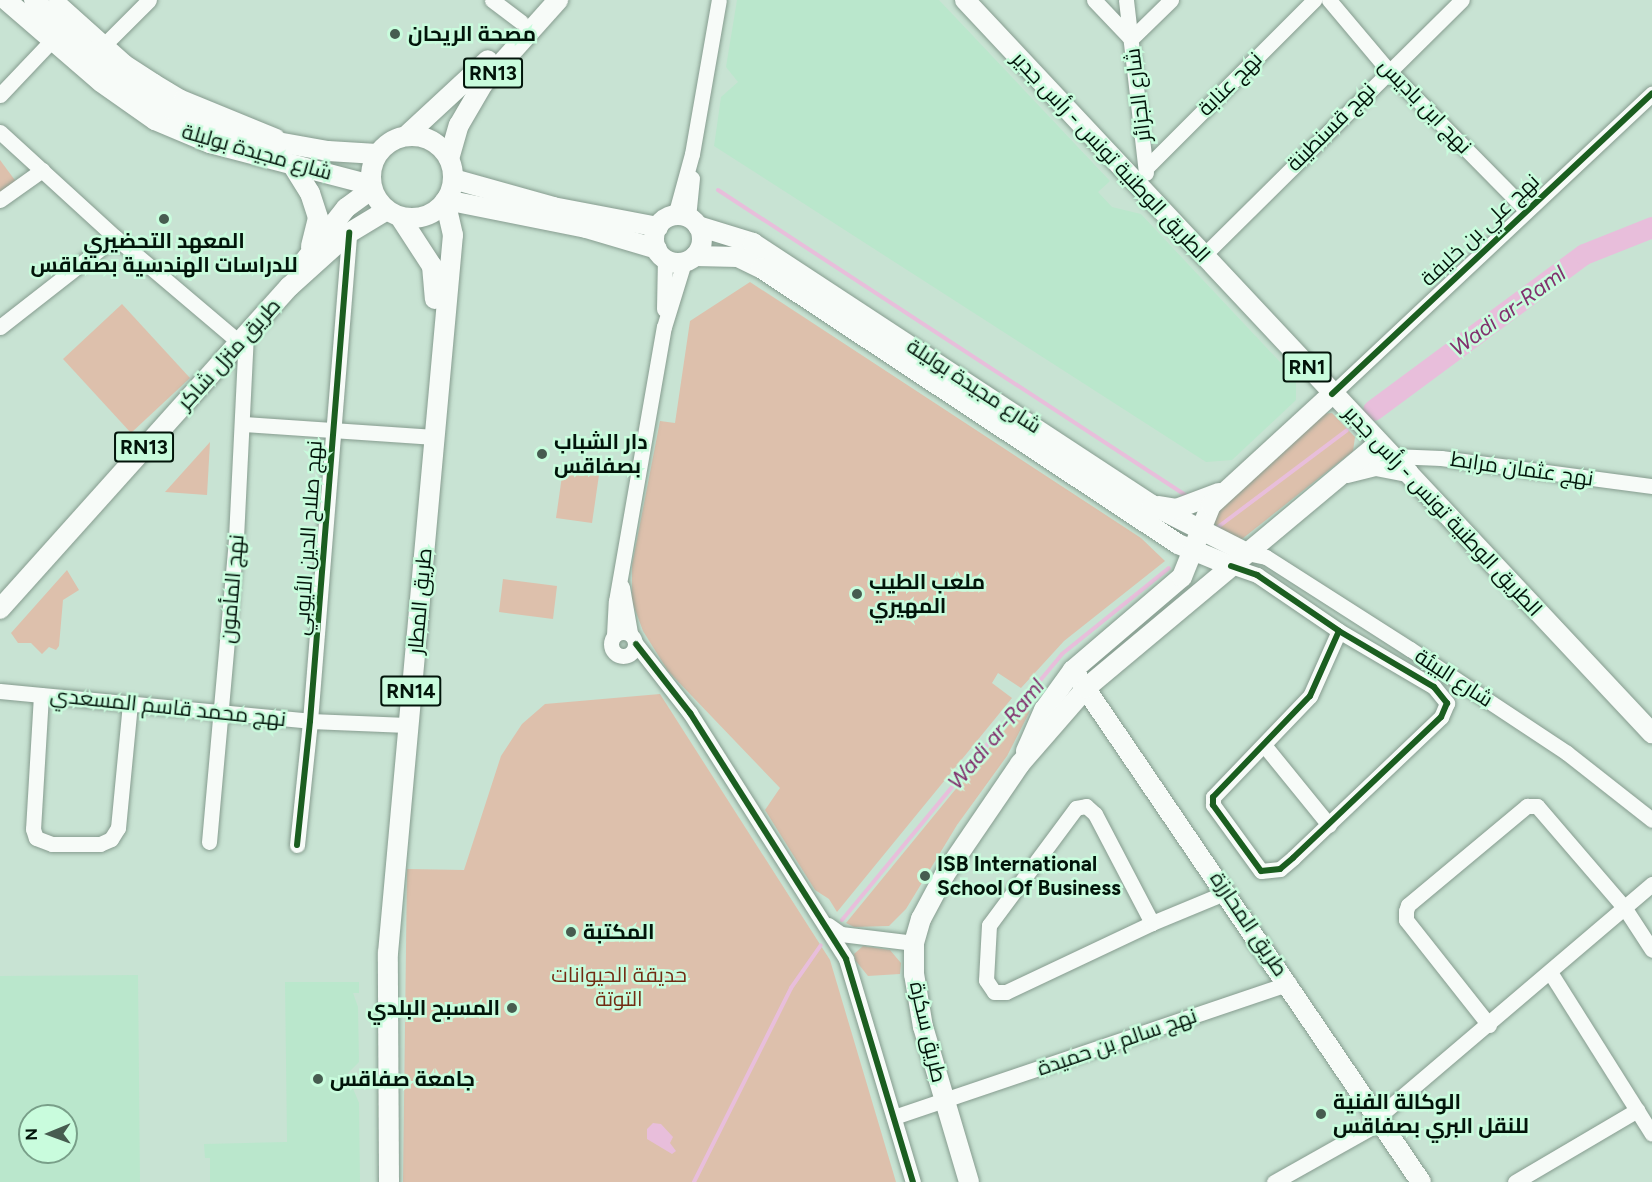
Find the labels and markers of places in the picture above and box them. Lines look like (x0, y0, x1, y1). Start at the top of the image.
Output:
place label: مصحة الريحان (408, 21, 536, 47)
marker: مصحة الريحان (386, 25, 404, 43)
marker: المعهد التحضيري للدراسات الهندسية بصفاقس (157, 212, 171, 226)
place label: المعهد التحضيري للدراسات الهندسية بصفاقس (30, 228, 298, 278)
place label: دار الشباب بصفاقس (554, 429, 648, 479)
marker: دار الشباب بصفاقس (535, 447, 549, 461)
place label: ملعب الطيب المهيري (869, 569, 985, 619)
marker: ملعب الطيب المهيري (850, 587, 864, 601)
place label: ISB International School Of Business (937, 851, 1121, 901)
marker: ISB International School Of Business (918, 869, 932, 883)
place label: المكتبة (583, 919, 654, 945)
marker: المكتبة (564, 925, 578, 939)
place label: المسبح البلدي (367, 995, 500, 1021)
marker: المسبح البلدي (505, 1001, 519, 1015)
place label: جامعة صفاقس (330, 1066, 475, 1092)
marker: جامعة صفاقس (311, 1072, 325, 1086)
place label: الوكالة الفنية للنقل البري بصفاقس (1333, 1089, 1529, 1139)
marker: الوكالة الفنية للنقل البري بصفاقس (1314, 1107, 1328, 1121)

